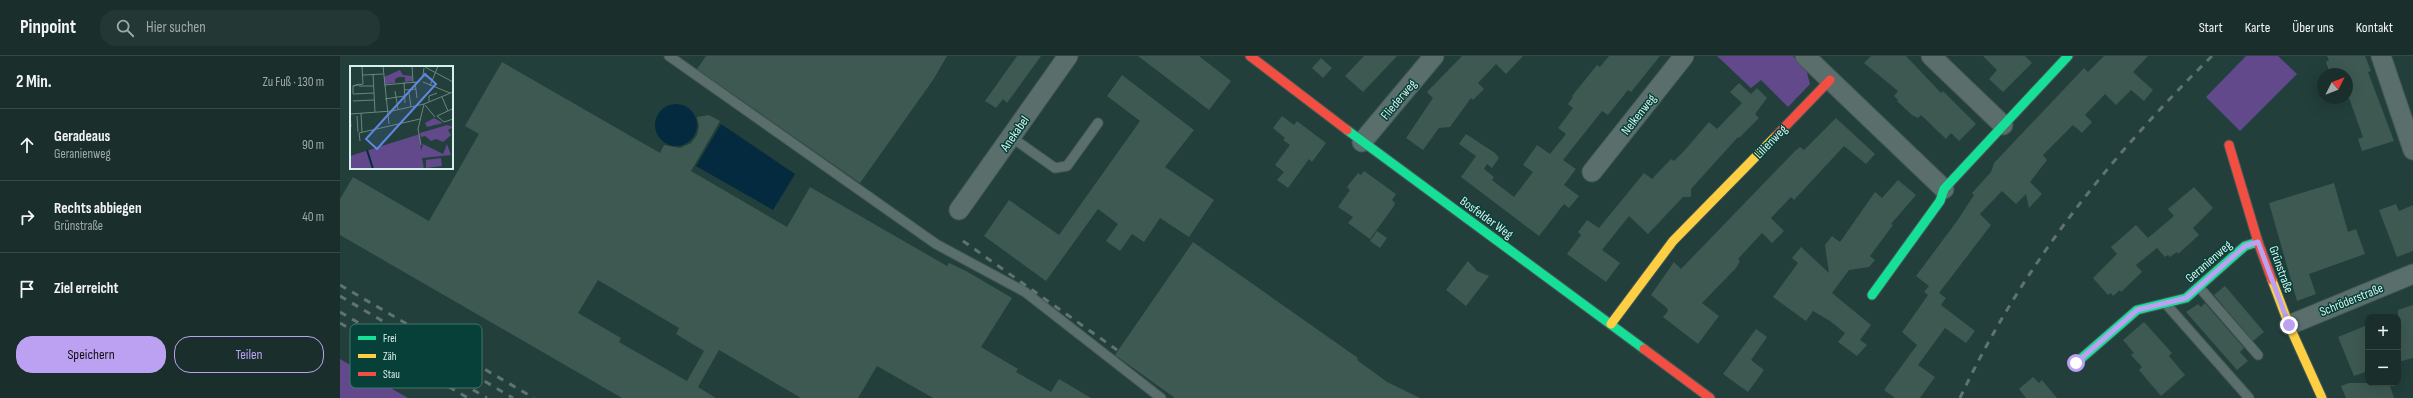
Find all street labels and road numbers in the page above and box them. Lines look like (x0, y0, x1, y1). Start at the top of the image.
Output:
street label: Fliederweg (1377, 76, 1420, 123)
street label: Nelkenweg (1618, 91, 1660, 138)
street label: Anekabel (996, 113, 1033, 155)
street label: Lilienweg (1751, 121, 1791, 162)
street label: Bosfelder Weg (1457, 193, 1516, 243)
street label: Geranienweg (2182, 237, 2235, 286)
street label: Grünstraße (2265, 244, 2297, 295)
street label: Schröderstraße (2317, 280, 2386, 320)

